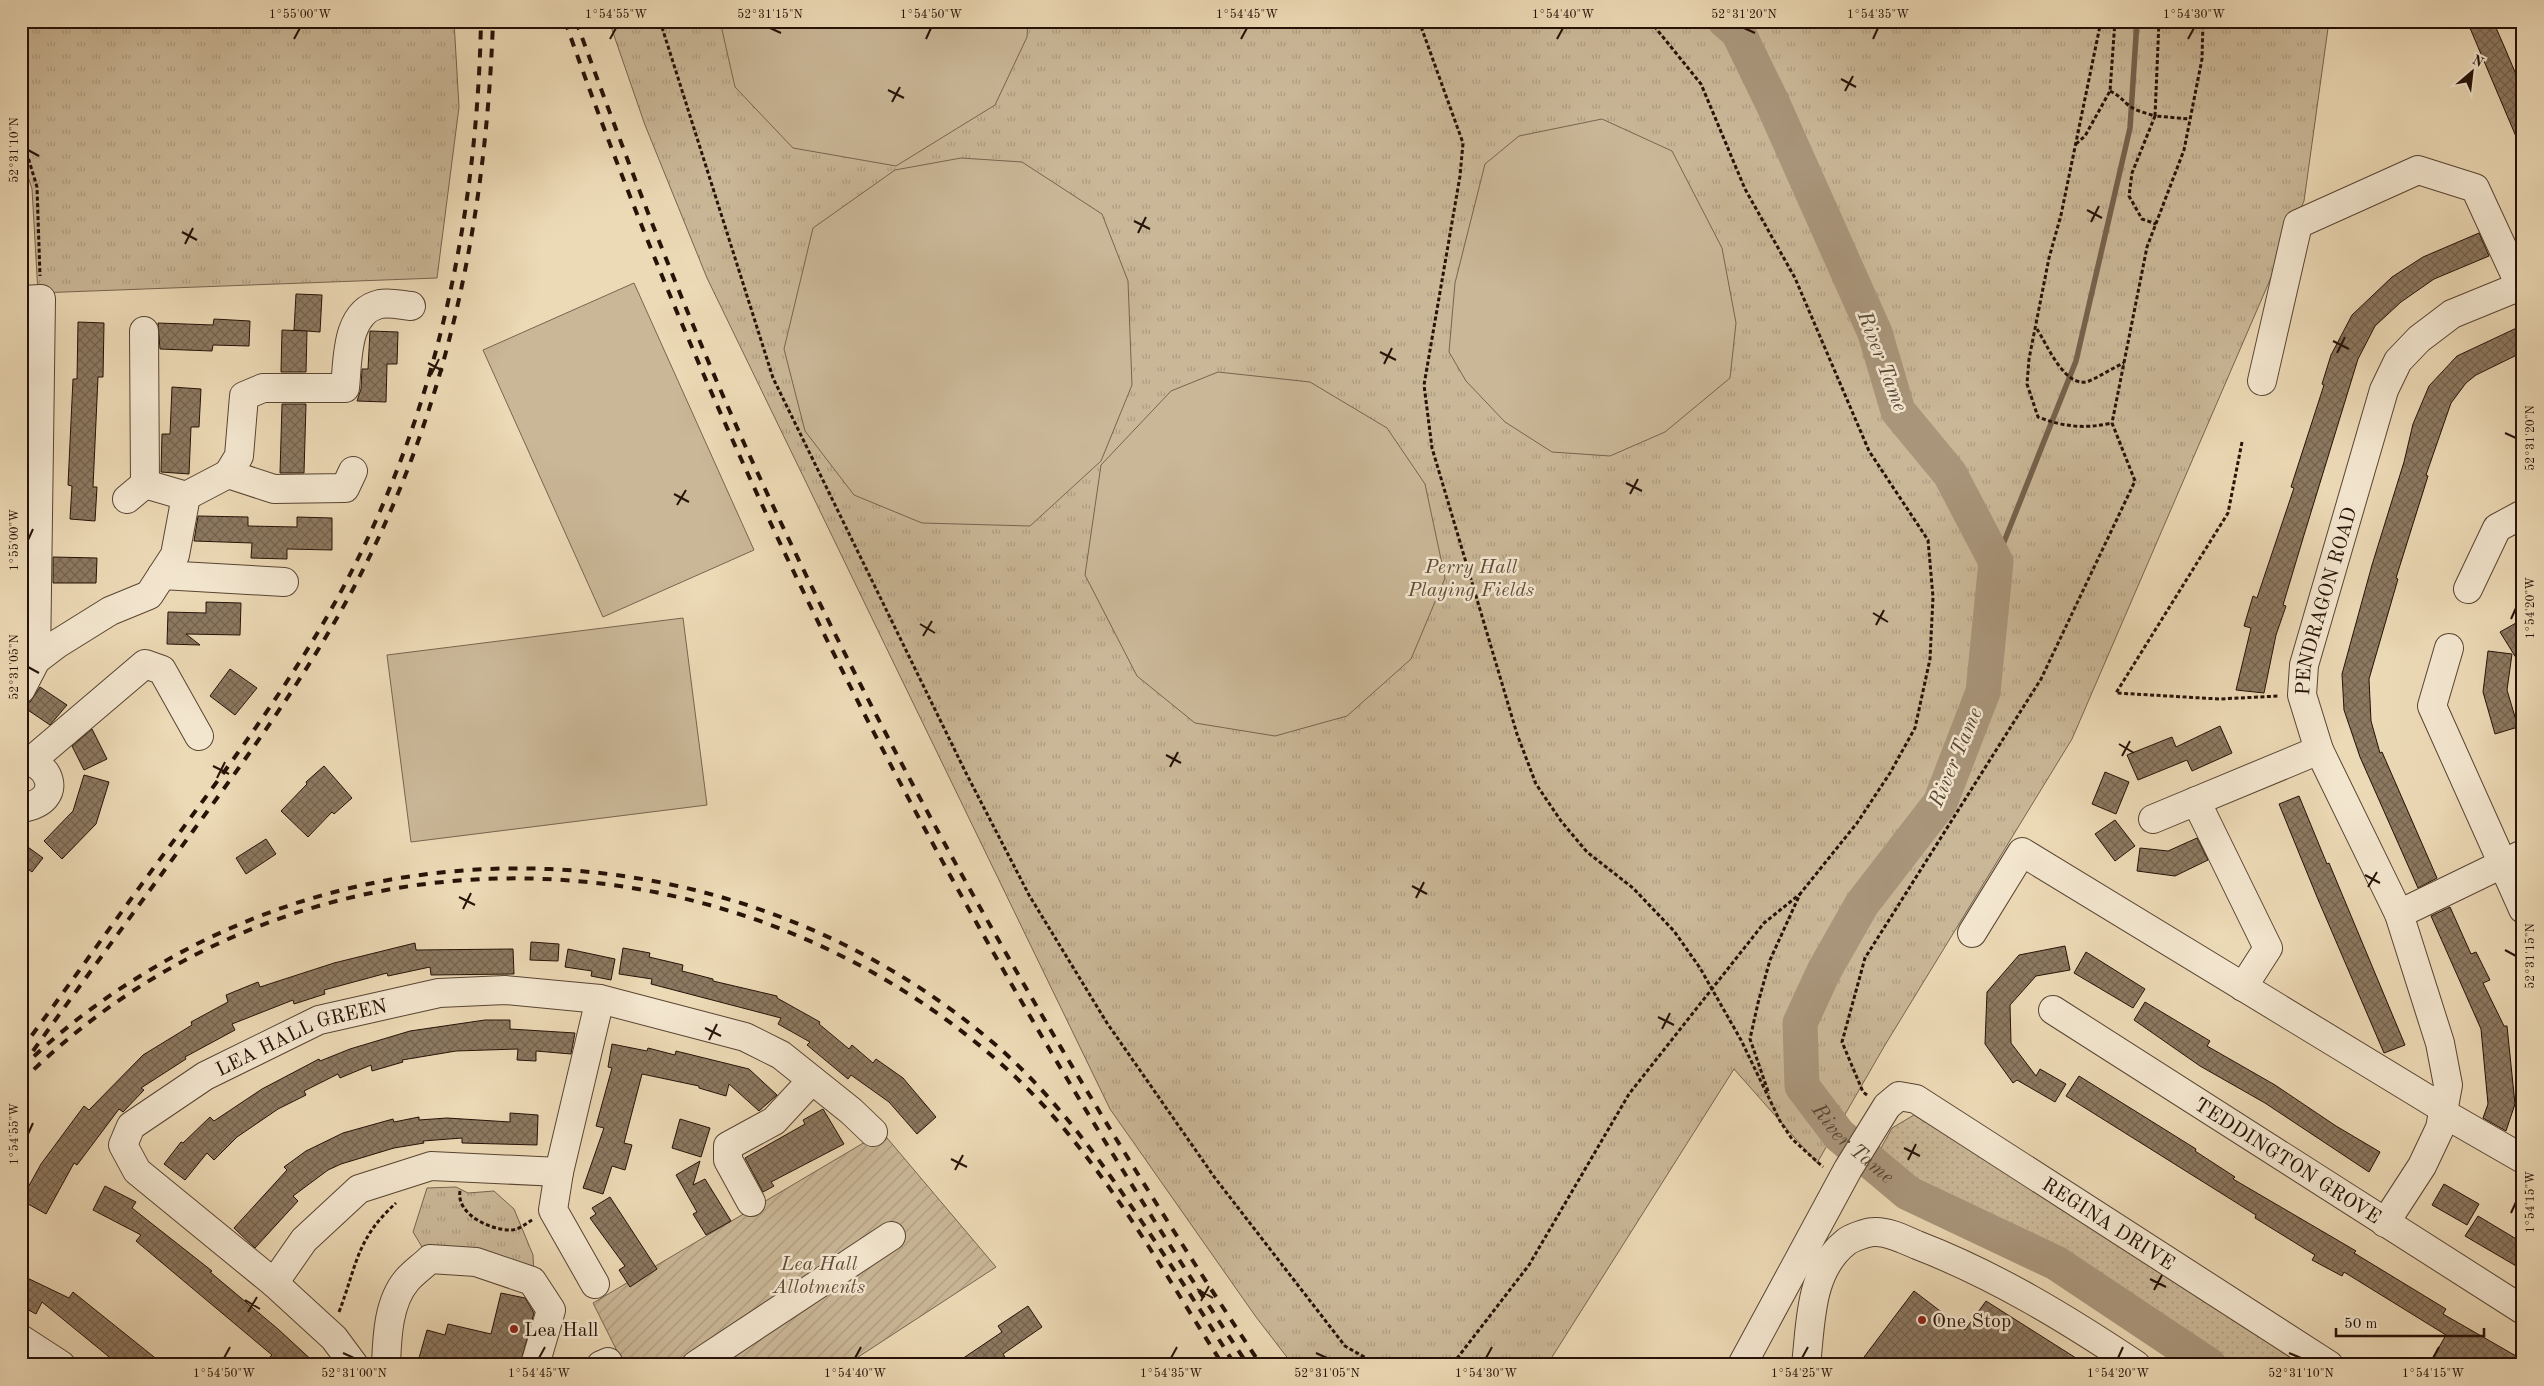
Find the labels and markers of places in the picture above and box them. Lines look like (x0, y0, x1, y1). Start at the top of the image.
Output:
place label: One Stop (1932, 1312, 2011, 1332)
marker: One Stop (1916, 1314, 1928, 1326)
place label: Lea Hall (524, 1321, 599, 1341)
marker: Lea Hall (508, 1323, 520, 1335)

